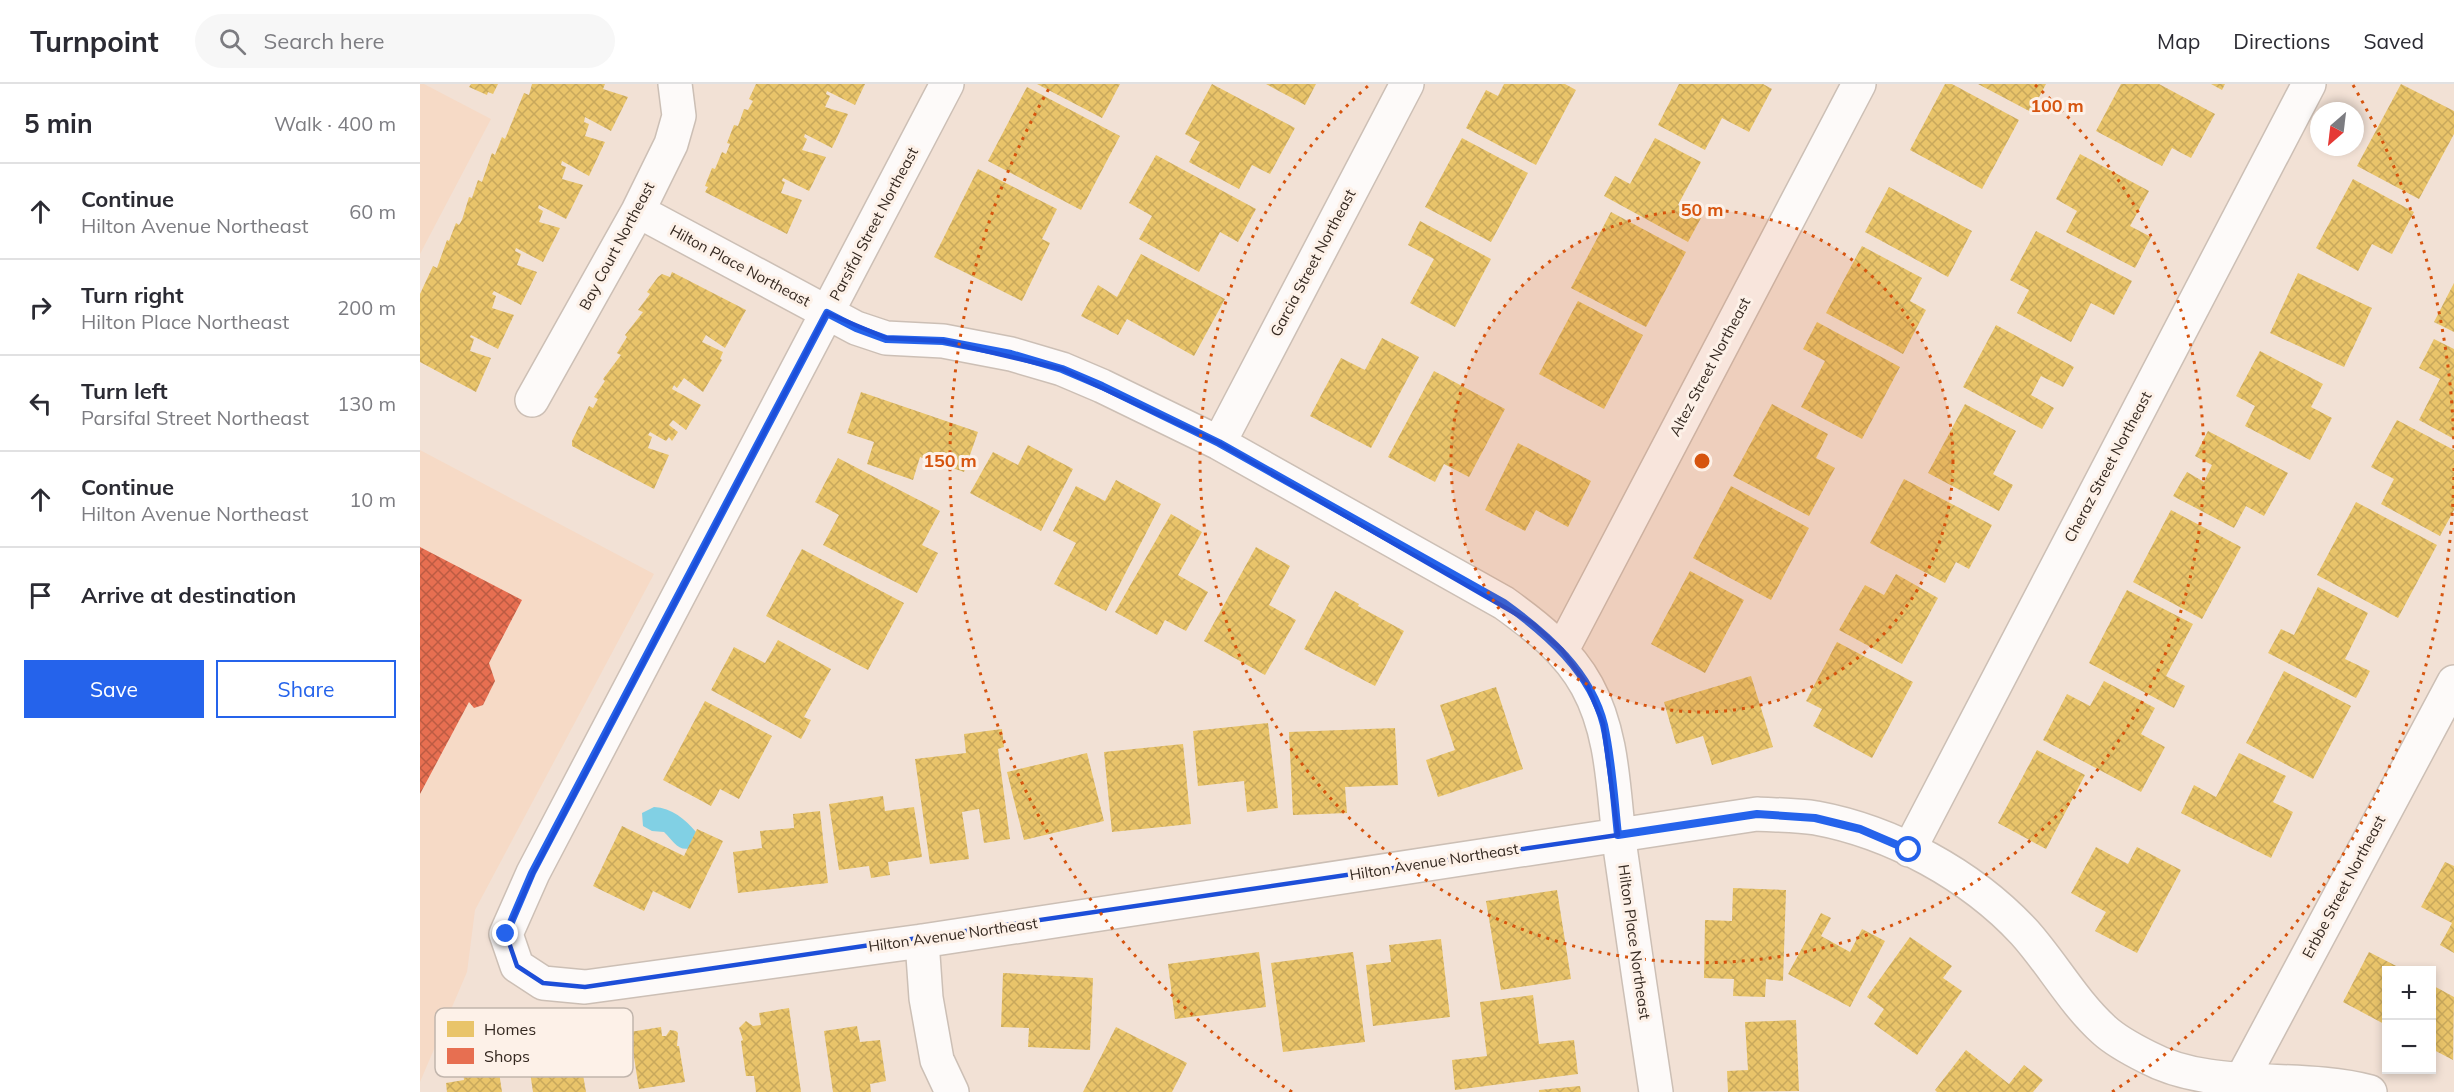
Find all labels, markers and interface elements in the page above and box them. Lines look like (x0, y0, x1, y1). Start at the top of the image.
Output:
search box (195, 14, 615, 68)
text: Turnpoint (30, 24, 159, 59)
icon: search (216, 25, 249, 58)
text: Search here (264, 27, 384, 55)
text: Map (2157, 28, 2200, 54)
text: Directions (2233, 28, 2330, 54)
text: Saved (2363, 28, 2424, 54)
text: 100 m (2030, 94, 2084, 117)
north arrow (2310, 102, 2364, 156)
text: 5 min (24, 107, 93, 140)
text: Walk · 400 m (274, 111, 396, 136)
street label: Parsifal Street Northeast (825, 144, 922, 304)
street label: Bay Court Northeast (575, 178, 658, 313)
text: Continue (81, 185, 174, 213)
street label: Garcia Street Northeast (1266, 186, 1359, 340)
icon: ahead (24, 195, 57, 228)
text: 50 m (1681, 198, 1723, 221)
text: 60 m (349, 199, 396, 224)
text: Hilton Avenue Northeast (81, 213, 309, 238)
street label: Hilton Place Northeast (667, 221, 814, 311)
text: Turn right (81, 281, 184, 309)
icon: right (24, 291, 57, 324)
street label: Altez Street Northeast (1665, 294, 1754, 439)
text: 200 m (337, 295, 396, 320)
text: Hilton Place Northeast (81, 309, 289, 334)
text: Turn left (81, 377, 168, 405)
icon: left (24, 387, 57, 420)
street label: Cheraz Street Northeast (2060, 388, 2155, 545)
text: 130 m (337, 391, 396, 416)
text: Parsifal Street Northeast (81, 405, 309, 430)
text: 150 m (923, 449, 977, 472)
centre of rings (1692, 451, 1712, 471)
text: Continue (81, 473, 174, 501)
icon: ahead (24, 483, 57, 516)
text: 10 m (349, 487, 396, 512)
text: Hilton Avenue Northeast (81, 501, 309, 526)
icon: arrive (24, 579, 57, 612)
text: Arrive at destination (81, 581, 296, 609)
button: Save (24, 660, 204, 718)
button: Share (216, 660, 396, 718)
street label: Erbbe Street Northeast (2298, 812, 2389, 961)
route start (1895, 836, 1921, 862)
street label: Hilton Avenue Northeast (1348, 839, 1520, 884)
street label: Hilton Place Northeast (1614, 863, 1655, 1021)
street label: Hilton Avenue Northeast (867, 913, 1039, 956)
route end (492, 920, 518, 946)
map controls (2382, 966, 2436, 1074)
button: + (2382, 966, 2436, 1020)
legend (435, 1008, 633, 1077)
text: Homes (484, 1019, 536, 1039)
button: − (2382, 1020, 2436, 1074)
text: Shops (484, 1046, 530, 1066)

